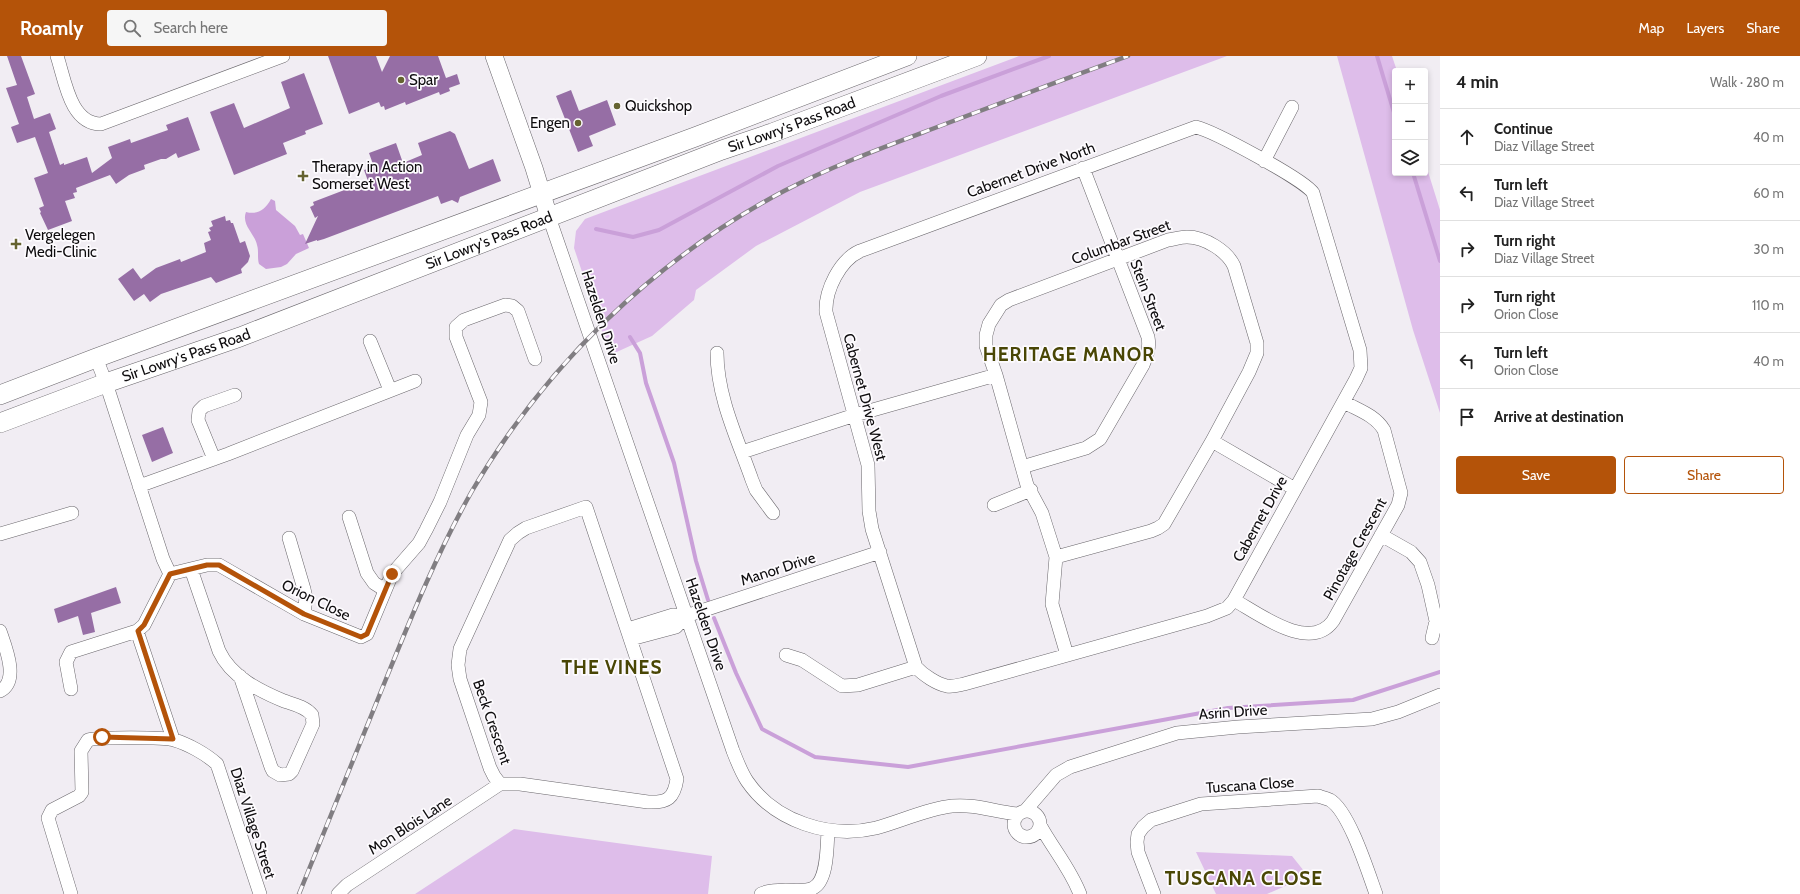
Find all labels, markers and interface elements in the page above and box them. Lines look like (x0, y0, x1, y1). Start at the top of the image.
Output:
search box (107, 10, 387, 46)
text: Roamly (20, 17, 83, 40)
icon: search (121, 17, 143, 39)
text: Search here (153, 19, 228, 37)
text: Map (1639, 19, 1664, 37)
text: Layers (1686, 19, 1724, 37)
text: Share (1746, 19, 1780, 37)
map controls (1392, 68, 1428, 176)
button: + (1392, 68, 1428, 104)
place label: Spar (409, 71, 438, 89)
text: 4 min (1456, 72, 1499, 92)
text: Walk · 280 m (1710, 74, 1784, 90)
marker: Spar (396, 75, 406, 85)
street label: Sir Lowry's Pass Road (725, 93, 858, 156)
place label: Quickshop (625, 97, 692, 115)
marker: Quickshop (612, 101, 622, 111)
button: − (1392, 104, 1428, 140)
place label: Engen (530, 114, 570, 132)
marker: Engen (573, 118, 583, 128)
text: Continue (1494, 120, 1553, 138)
icon: ahead (1456, 126, 1478, 148)
text: 40 m (1753, 129, 1784, 145)
street label: Cabernet Drive North (964, 138, 1098, 202)
text: Diaz Village Street (1494, 138, 1595, 154)
button: layers (1392, 140, 1428, 176)
place label: Therapy in Action Somerset West (312, 158, 422, 193)
marker: Therapy in Action Somerset West (297, 170, 309, 182)
text: Turn left (1494, 176, 1548, 194)
icon: left (1456, 182, 1478, 204)
text: 60 m (1753, 185, 1784, 201)
text: Diaz Village Street (1494, 194, 1595, 210)
street label: Sir Lowry's Pass Road (423, 208, 555, 273)
street label: Columbar Street (1069, 216, 1173, 268)
place label: Vergelegen Medi-Clinic (25, 226, 97, 261)
text: Turn right (1494, 232, 1555, 250)
marker: Vergelegen Medi-Clinic (10, 238, 22, 250)
icon: right (1456, 238, 1478, 260)
text: 30 m (1754, 241, 1784, 257)
text: Diaz Village Street (1494, 250, 1595, 266)
street label: Stein Street (1126, 257, 1170, 333)
street label: Hazelden Drive (577, 268, 625, 366)
text: Turn right (1494, 288, 1555, 306)
icon: right (1456, 294, 1478, 316)
text: 110 m (1752, 297, 1784, 313)
text: Orion Close (1494, 306, 1558, 322)
street label: Sir Lowry's Pass Road (119, 325, 253, 386)
street label: Cabernet Drive West (839, 331, 891, 463)
district label: HERITAGE MANOR (983, 343, 1155, 366)
text: Turn left (1494, 344, 1548, 362)
icon: left (1456, 350, 1478, 372)
text: 40 m (1753, 353, 1784, 369)
text: Orion Close (1494, 362, 1558, 378)
icon: arrive (1456, 406, 1478, 428)
text: Arrive at destination (1494, 408, 1624, 426)
button: Save (1456, 456, 1616, 494)
button: Share (1624, 456, 1784, 494)
street label: Cabernet Drive (1229, 473, 1291, 565)
street label: Pinotage Crescent (1319, 495, 1391, 603)
street label: Manor Drive (738, 548, 818, 590)
route end (383, 565, 401, 583)
street label: Hazelden Drive (682, 575, 730, 673)
street label: Orion Close (279, 576, 354, 624)
district label: THE VINES (562, 656, 662, 679)
street label: Beck Crescent (469, 677, 515, 767)
street label: Asrin Drive (1198, 701, 1268, 723)
route start (93, 728, 111, 746)
street label: Diaz Village Street (227, 765, 279, 881)
street label: Tuscana Close (1205, 773, 1295, 797)
street label: Mon Blois Lane (365, 791, 455, 859)
district label: TUSCANA CLOSE (1165, 867, 1323, 890)

